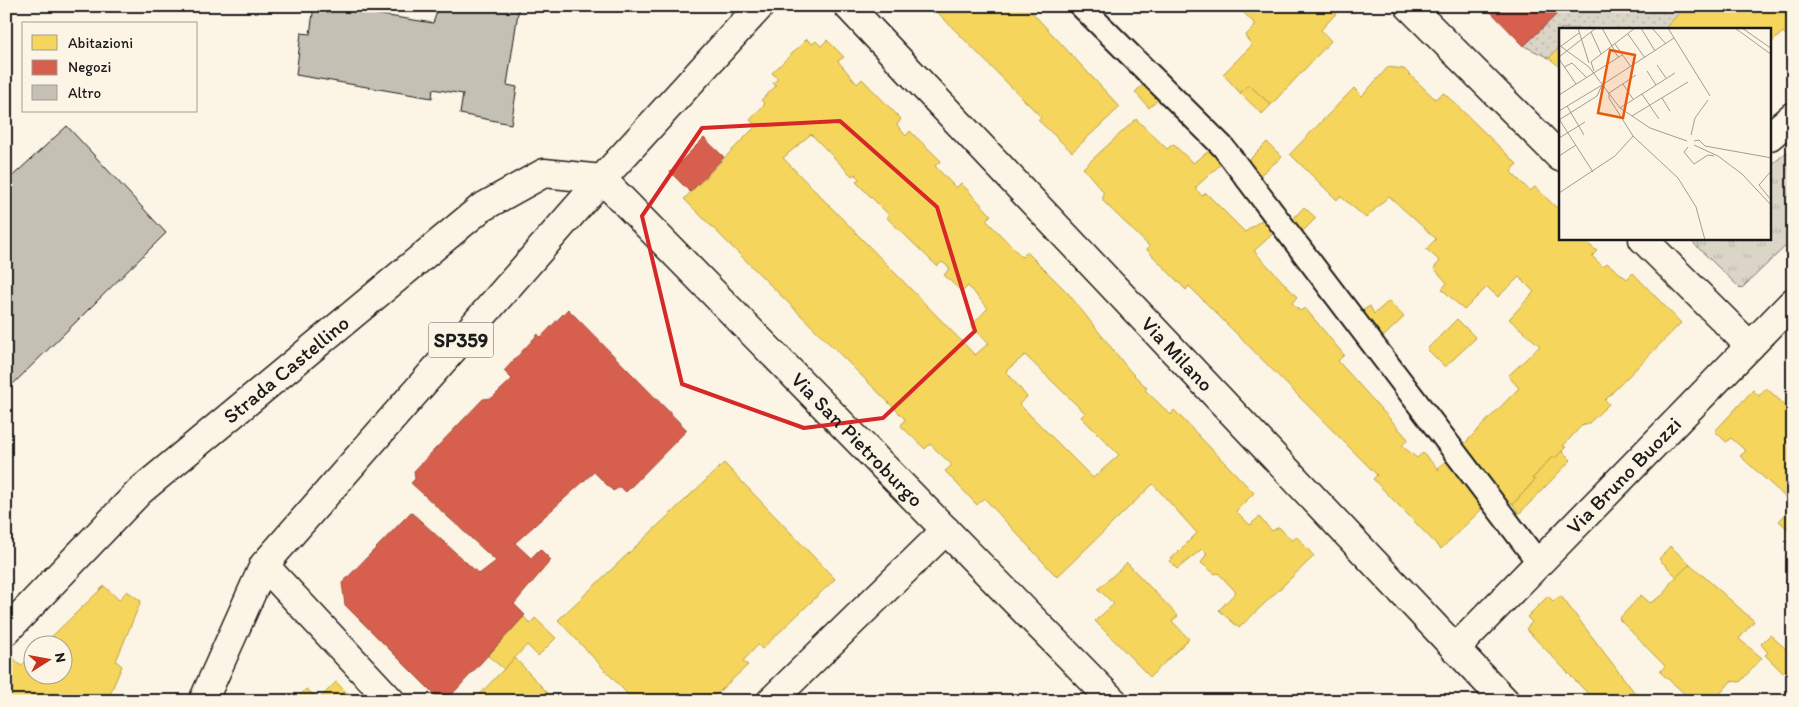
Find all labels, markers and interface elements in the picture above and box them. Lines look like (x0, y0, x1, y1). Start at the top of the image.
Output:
legend (22, 22, 198, 112)
inset map (1559, 28, 1772, 240)
text: Abitazioni (68, 34, 133, 52)
text: Negozi (68, 58, 111, 76)
text: Altro (68, 84, 101, 102)
street label: Strada Castellino (218, 310, 354, 429)
street label: Via Milano (1136, 311, 1219, 396)
road number: SP359 (428, 322, 494, 358)
street label: Via San Pietroburgo (786, 367, 929, 512)
street label: Via Bruno Buozzi (1561, 412, 1686, 539)
north arrow (22, 634, 72, 684)
text: N (51, 651, 70, 664)

